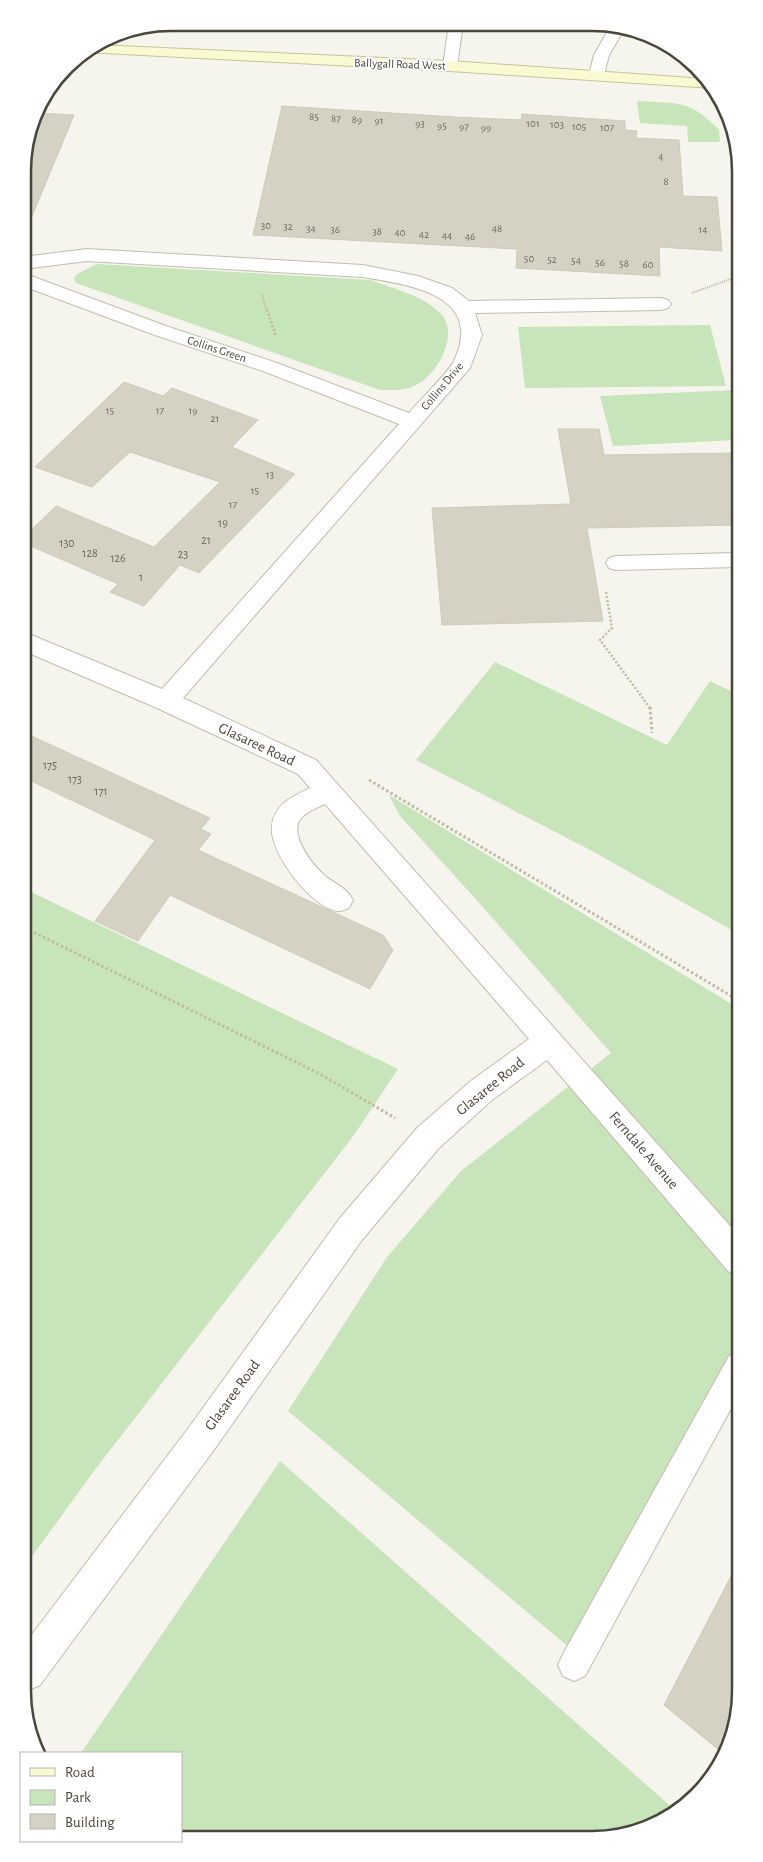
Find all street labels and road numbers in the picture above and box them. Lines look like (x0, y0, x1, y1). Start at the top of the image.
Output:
street label: Ballygall Road West (354, 56, 446, 73)
street label: Collins Green (186, 334, 248, 364)
street label: Collins Drive (419, 360, 465, 412)
street label: Glasaree Road (216, 720, 298, 769)
street label: Glasaree Road (453, 1054, 527, 1118)
street label: Ferndale Avenue (606, 1109, 681, 1192)
street label: Glasaree Road (202, 1357, 263, 1433)

